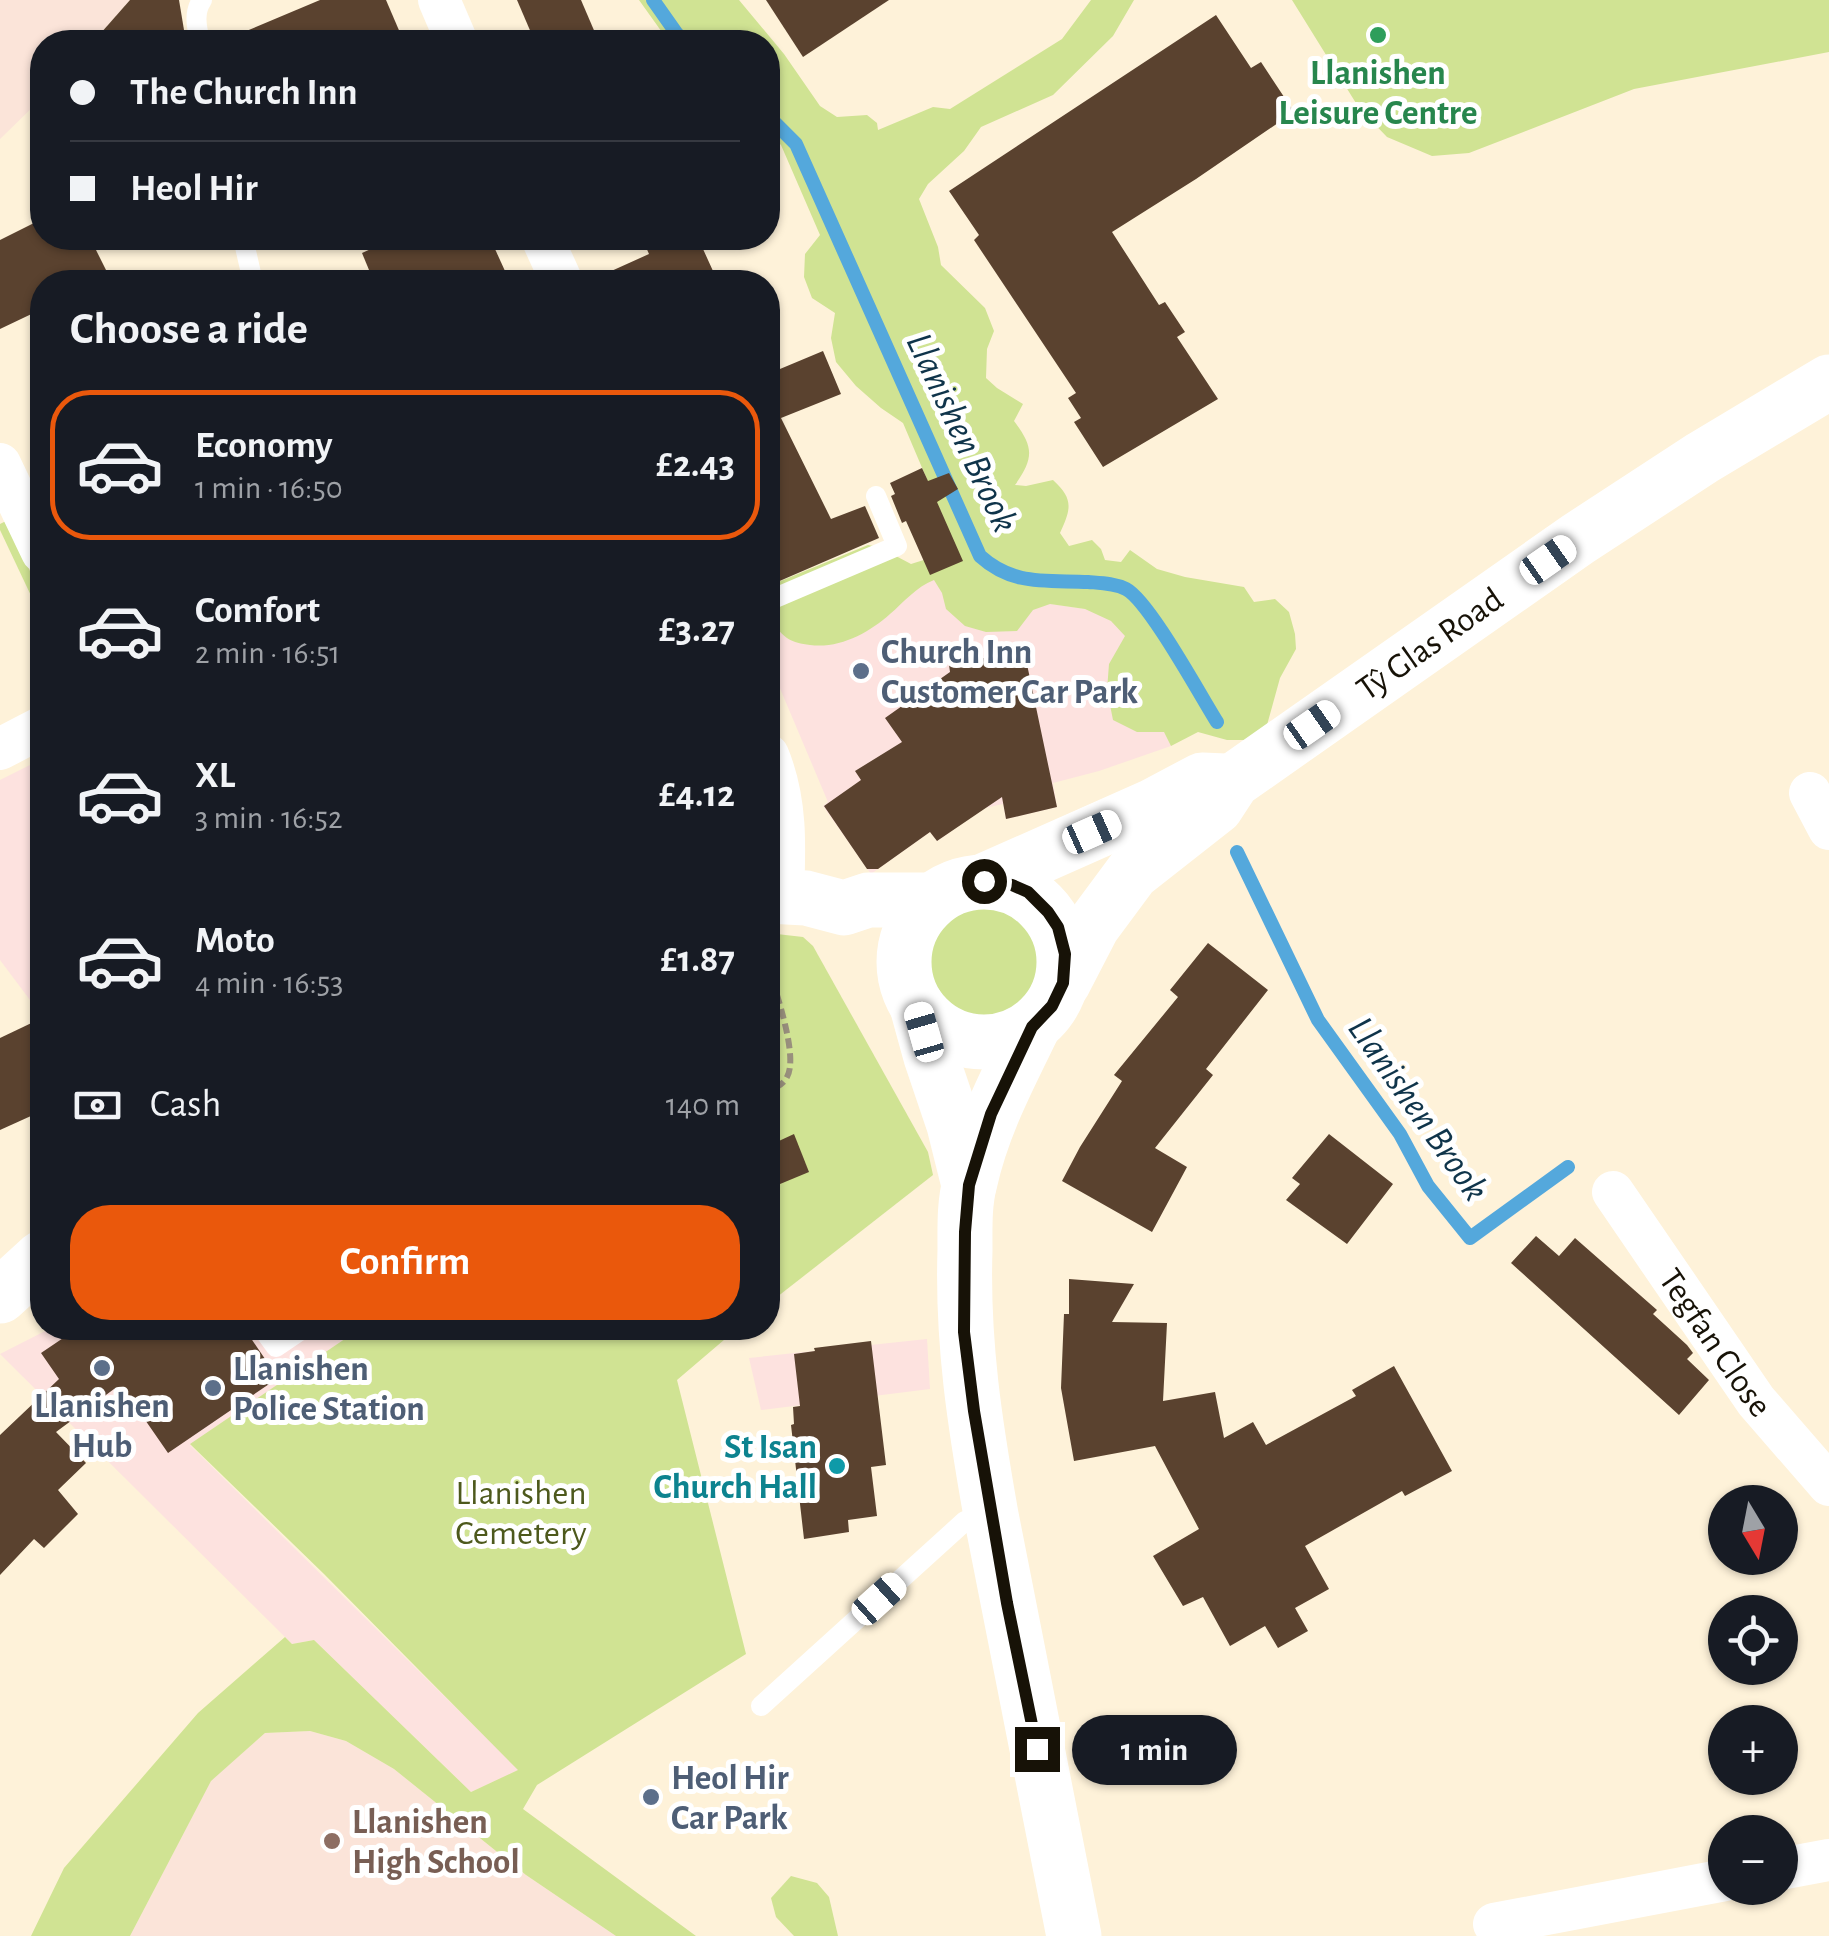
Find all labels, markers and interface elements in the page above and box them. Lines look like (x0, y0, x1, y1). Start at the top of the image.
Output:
marker: Llanishen Leisure Centre (1367, 24, 1389, 46)
place label: Llanishen Leisure Centre (1278, 56, 1478, 131)
text: The Church Inn (130, 74, 358, 112)
text: Heol Hir (130, 170, 258, 208)
text: Choose a ride (70, 307, 308, 352)
water label: Llanishen Brook (899, 327, 1024, 538)
icon: car (75, 420, 165, 510)
text: Economy (195, 427, 333, 465)
text: £2.43 (656, 446, 735, 484)
text: 1 min · 16:50 (195, 472, 343, 504)
car (1515, 531, 1581, 589)
street label: Tŷ Glas Road (1351, 582, 1510, 707)
icon: car (75, 585, 165, 675)
text: Comfort (195, 592, 320, 630)
text: £3.27 (659, 611, 735, 649)
place label: Church Inn Customer Car Park (881, 635, 1139, 710)
text: 2 min · 16:51 (195, 637, 340, 669)
marker: Church Inn Customer Car Park (850, 660, 872, 682)
car (1279, 696, 1345, 754)
icon: car (75, 750, 165, 840)
text: XL (195, 757, 235, 795)
text: £4.12 (659, 776, 735, 814)
text: 3 min · 16:52 (195, 802, 343, 834)
car (1058, 806, 1126, 858)
route start (962, 859, 1007, 904)
icon: car (75, 915, 165, 1005)
text: Moto (195, 922, 275, 960)
text: £1.87 (661, 941, 735, 979)
text: 4 min · 16:53 (195, 967, 343, 999)
car (901, 999, 947, 1065)
water label: Llanishen Brook (1340, 1010, 1495, 1208)
icon: cash (70, 1078, 125, 1133)
text: Cash (150, 1086, 221, 1124)
text: 140 m (666, 1089, 740, 1121)
button: Confirm (70, 1205, 740, 1320)
street label: Tegfan Close (1652, 1263, 1777, 1424)
place label: Llanishen Police Station (233, 1352, 425, 1427)
marker: Llanishen Hub (91, 1357, 113, 1379)
marker: Llanishen Police Station (202, 1377, 224, 1399)
place label: Llanishen Hub (34, 1389, 170, 1464)
place label: St Isan Church Hall (654, 1430, 817, 1505)
marker: St Isan Church Hall (826, 1455, 848, 1477)
park label: Llanishen Cemetery (455, 1476, 587, 1551)
north arrow (1708, 1485, 1798, 1575)
map controls (1708, 1485, 1798, 1905)
car (847, 1568, 911, 1630)
button: locate (1708, 1595, 1798, 1685)
button: + (1708, 1705, 1798, 1795)
callout: 1 min (1072, 1714, 1237, 1784)
route end (1015, 1727, 1060, 1772)
text: 1 min (1121, 1734, 1188, 1766)
place label: Heol Hir Car Park (671, 1761, 789, 1836)
marker: Heol Hir Car Park (640, 1786, 662, 1808)
place label: Llanishen High School (352, 1805, 520, 1880)
button: − (1708, 1815, 1798, 1905)
marker: Llanishen High School (321, 1830, 343, 1852)

